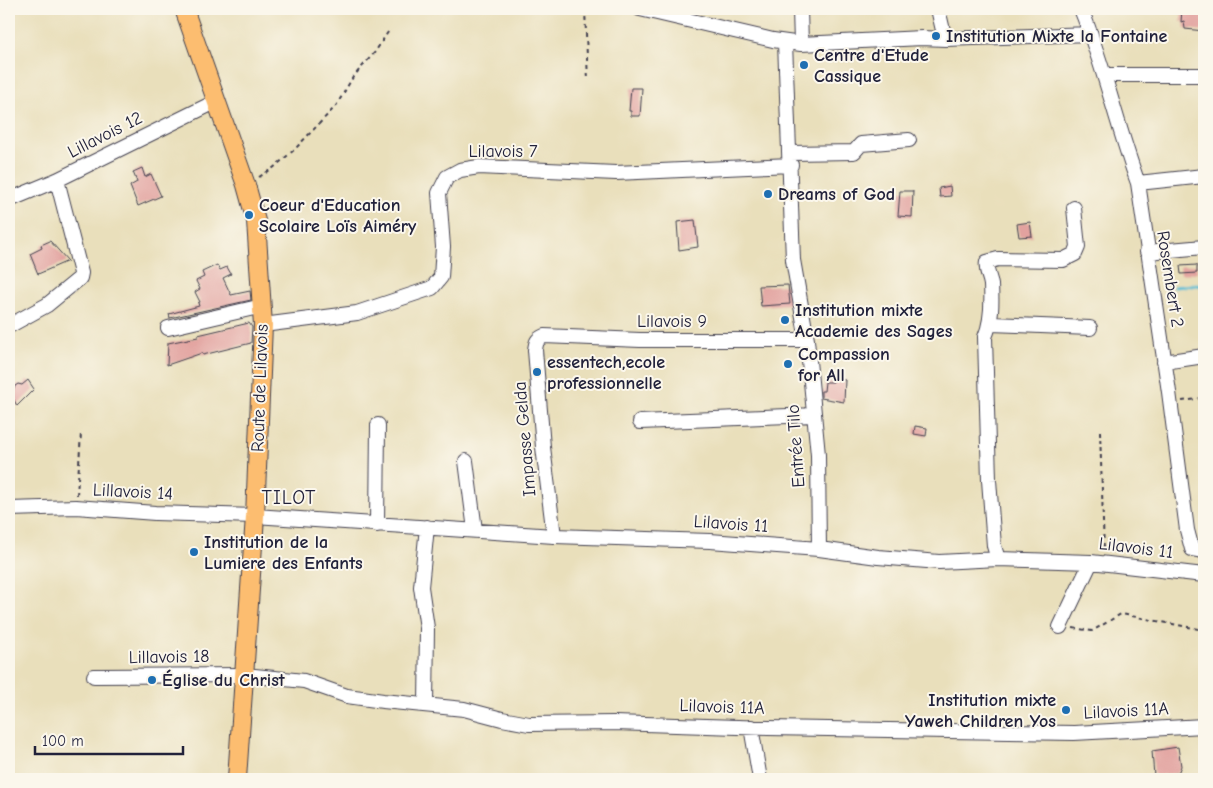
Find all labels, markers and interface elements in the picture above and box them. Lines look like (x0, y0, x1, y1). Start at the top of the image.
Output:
place label: Institution Mixte la Fontaine (946, 26, 1168, 47)
marker: Institution Mixte la Fontaine (930, 30, 942, 42)
place label: Centre d'Etude Cassique (814, 45, 929, 87)
marker: Centre d'Etude Cassique (798, 59, 810, 71)
street label: Lillavois 12 (64, 107, 146, 163)
street label: Lilavois 7 (468, 141, 538, 162)
place label: Dreams of God (778, 184, 895, 205)
marker: Dreams of God (762, 188, 774, 200)
place label: Coeur d'Education Scolaire Loïs Aiméry (259, 195, 417, 237)
marker: Coeur d'Education Scolaire Loïs Aiméry (243, 209, 255, 221)
street label: Rosembert 2 (1152, 229, 1188, 329)
place label: Institution mixte Academie des Sages (795, 300, 953, 342)
street label: Lilavois 9 (637, 311, 707, 332)
marker: Institution mixte Academie des Sages (779, 314, 791, 326)
street label: Route de Lilavois (247, 324, 273, 452)
place label: Compassion for All (797, 344, 890, 386)
place label: essentech,ecole professionnelle (547, 352, 665, 394)
marker: Compassion for All (782, 358, 794, 370)
marker: essentech,ecole professionnelle (531, 366, 543, 378)
street label: Impasse Gelda (510, 381, 540, 497)
street label: Entrée Tilo (783, 404, 809, 488)
street label: Lillavois 14 (92, 479, 174, 505)
district label: TILOT (262, 486, 316, 509)
street label: Lilavois 11 (693, 511, 769, 537)
place label: Institution de la Lumiere des Enfants (204, 532, 363, 574)
street label: Lilavois 11 (1098, 533, 1174, 563)
marker: Institution de la Lumiere des Enfants (188, 546, 200, 558)
street label: Lillavois 18 (128, 646, 210, 668)
place label: Église du Christ (162, 669, 286, 691)
marker: Église du Christ (146, 674, 158, 686)
place label: Institution mixte Yaweh Children Yos (905, 690, 1056, 732)
street label: Lilavois 11A (679, 695, 765, 719)
street label: Lilavois 11A (1083, 698, 1169, 724)
marker: Institution mixte Yaweh Children Yos (1060, 704, 1072, 716)
scale bar (35, 723, 182, 755)
text: 100 m (42, 732, 84, 750)

